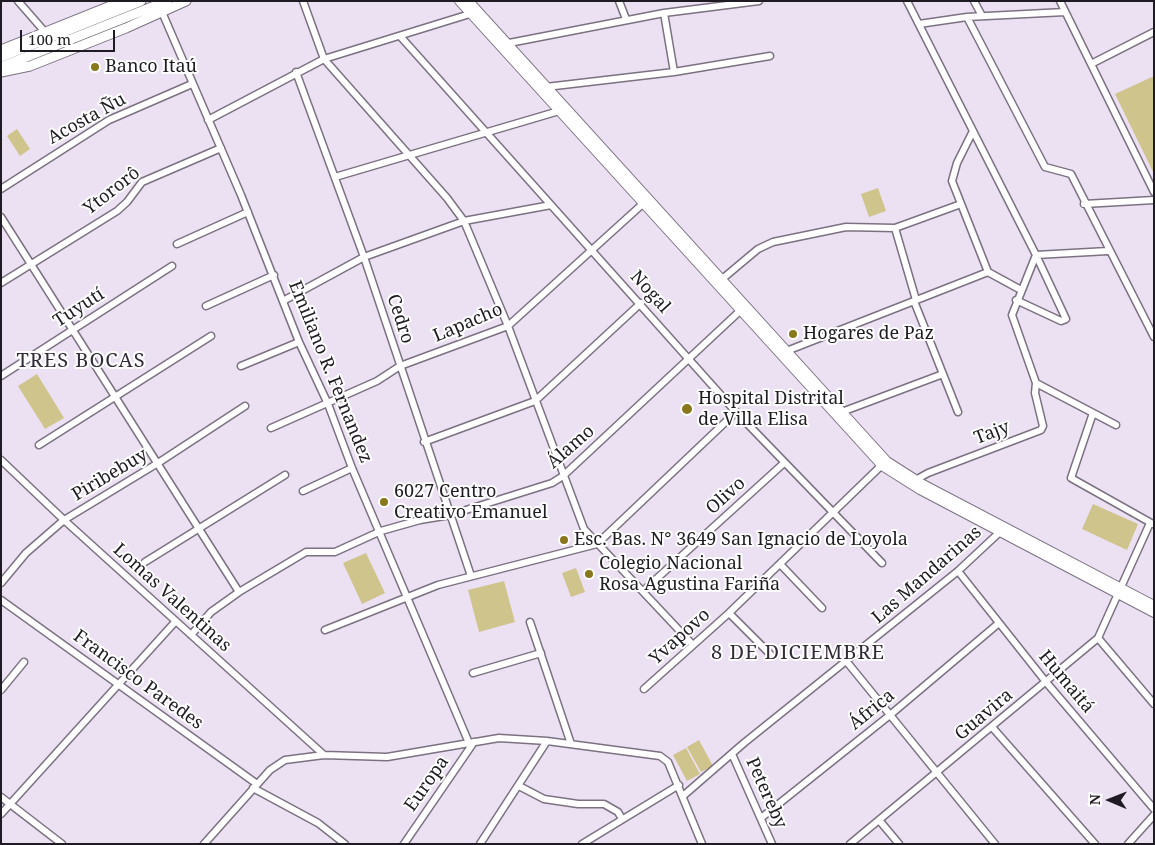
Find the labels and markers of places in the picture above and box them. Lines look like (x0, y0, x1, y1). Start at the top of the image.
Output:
place label: Banco Itaú (105, 56, 197, 78)
marker: Banco Itaú (89, 61, 101, 73)
place label: Hogares de Paz (803, 323, 934, 345)
marker: Hogares de Paz (787, 328, 799, 340)
place label: Hospital Distrital de Villa Elisa (698, 388, 844, 430)
marker: Hospital Distrital de Villa Elisa (680, 402, 694, 416)
place label: 6027 Centro Creativo Emanuel (394, 481, 547, 524)
marker: 6027 Centro Creativo Emanuel (378, 496, 390, 508)
place label: Esc. Bas. N° 3649 San Ignacio de Loyola (574, 529, 908, 551)
marker: Esc. Bas. N° 3649 San Ignacio de Loyola (558, 534, 570, 546)
place label: Colegio Nacional Rosa Agustina Fariña (599, 553, 780, 596)
marker: Colegio Nacional Rosa Agustina Fariña (583, 568, 595, 580)

